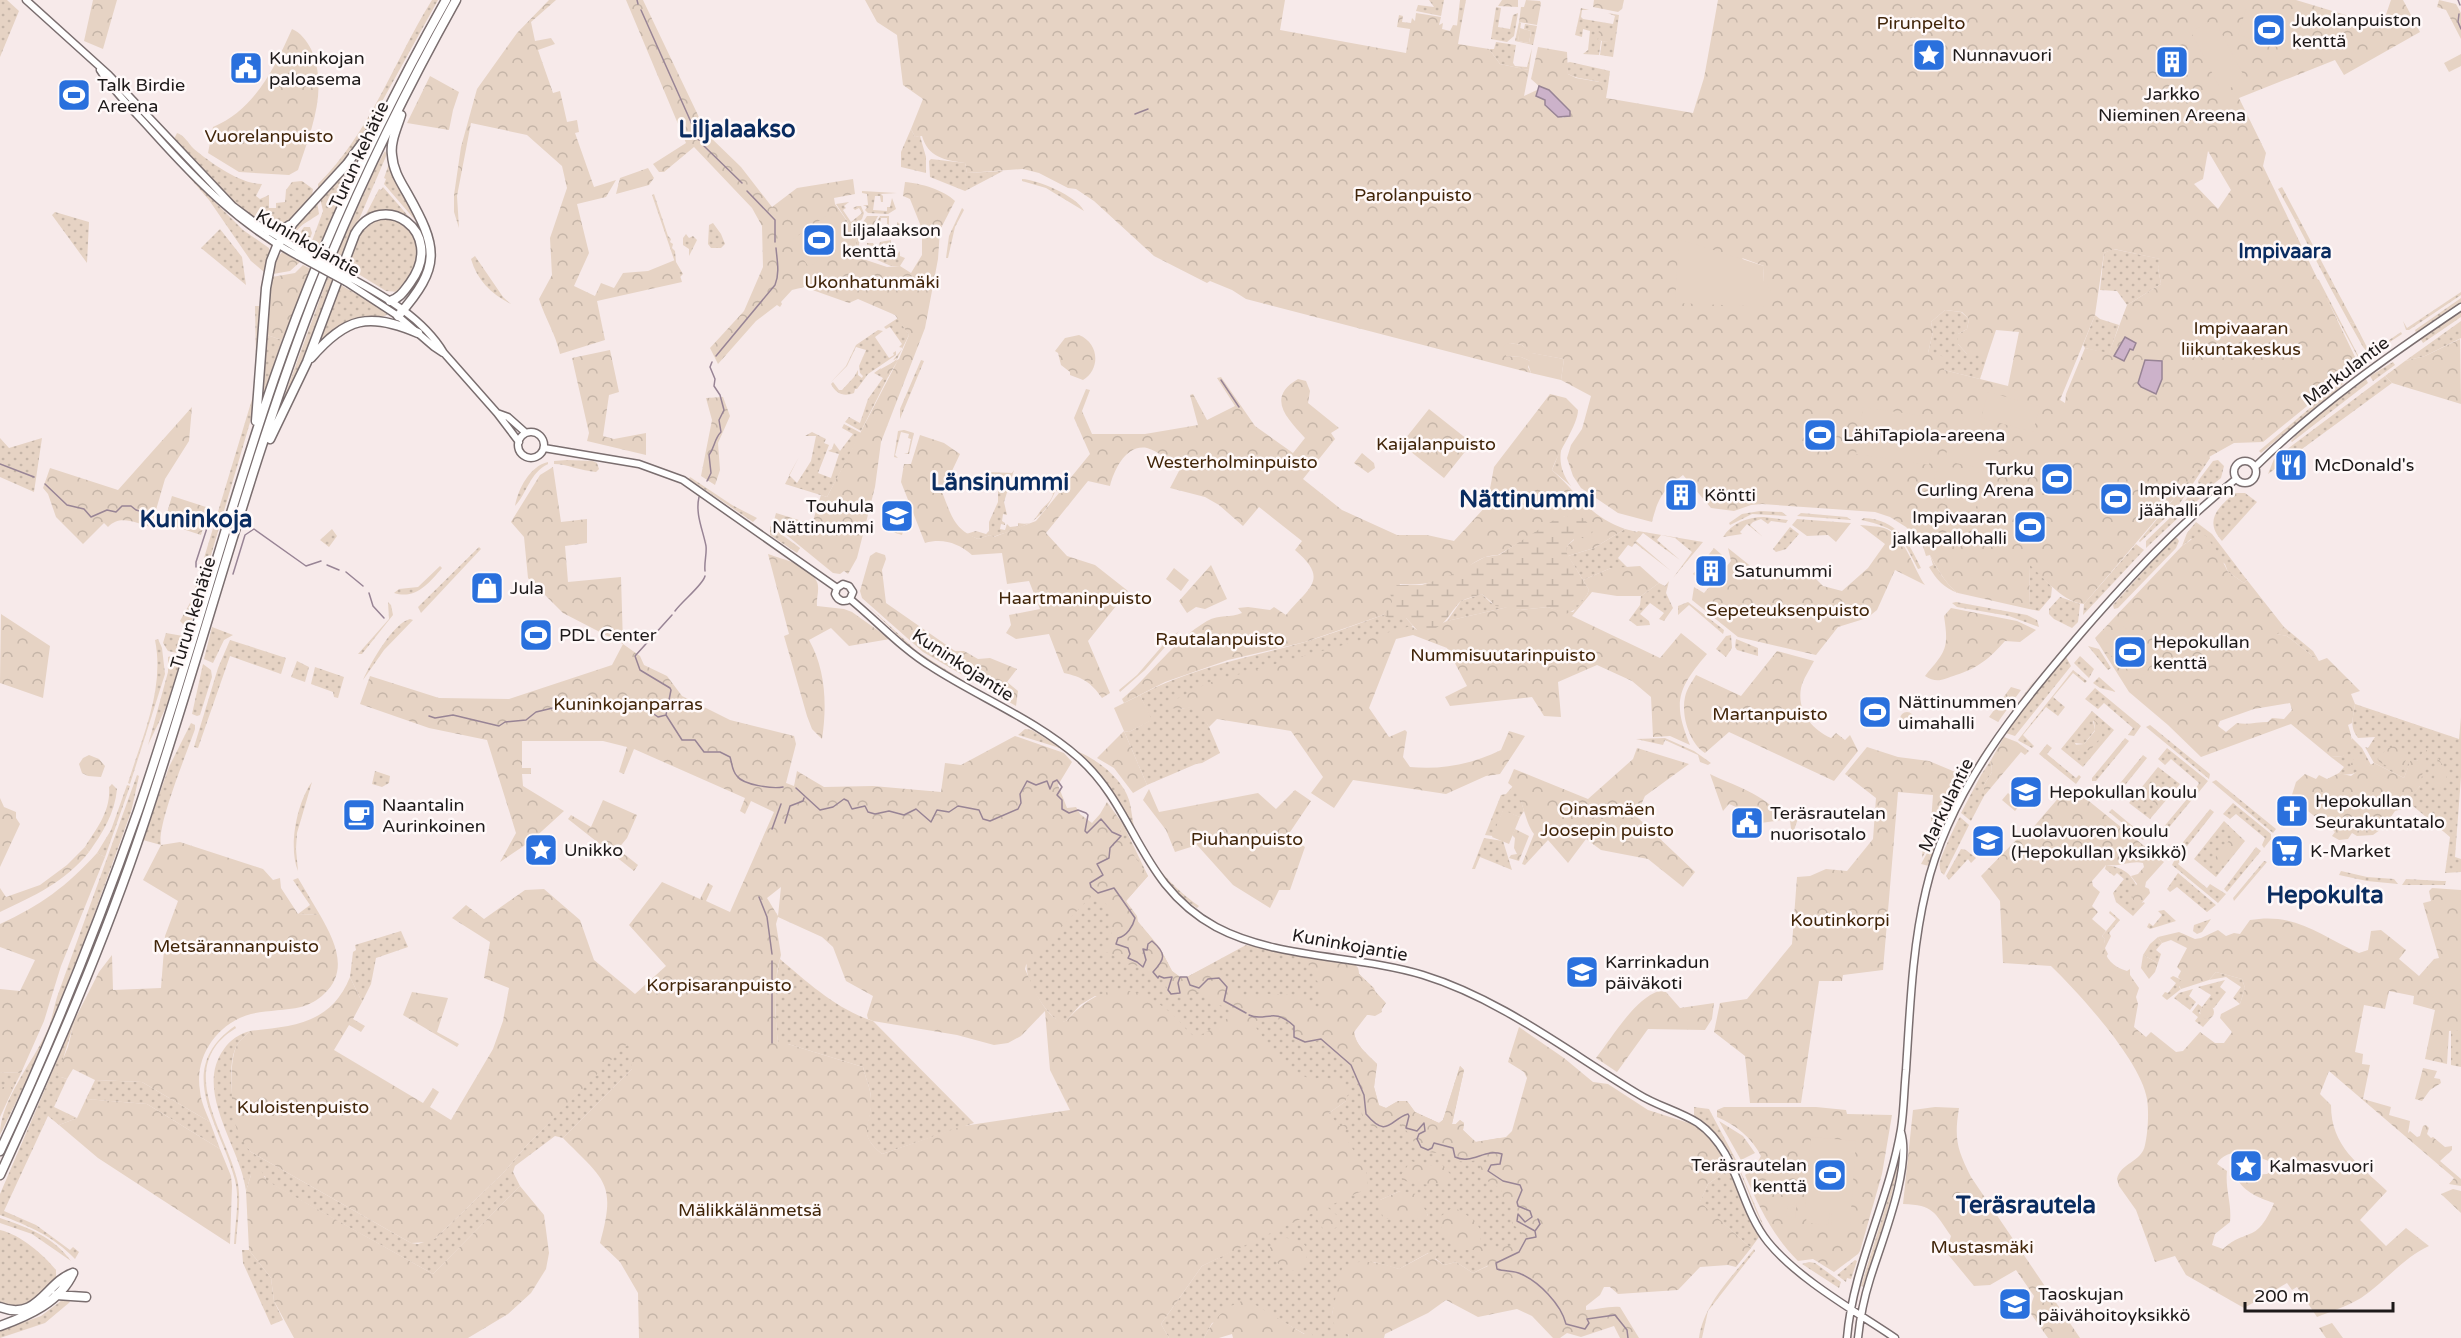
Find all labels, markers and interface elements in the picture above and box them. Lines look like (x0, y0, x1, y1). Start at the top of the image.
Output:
place label: Jukolanpuiston kenttä (2292, 9, 2422, 52)
park label: Pirunpelto (1877, 12, 1966, 34)
sports icon: Jukolanpuiston kenttä (2251, 12, 2287, 48)
place icon: Nunnavuori (1911, 37, 1947, 73)
place label: Nunnavuori (1952, 44, 2052, 66)
building icon: Jarkko Nieminen Areena (2154, 44, 2190, 80)
place label: Kuninkojan paloasema (269, 47, 365, 90)
public building icon: Kuninkojan paloasema (228, 50, 264, 86)
place label: Talk Birdie Areena (97, 74, 185, 117)
sports icon: Talk Birdie Areena (56, 77, 92, 113)
place label: Jarkko Nieminen Areena (2098, 83, 2246, 126)
street label: Turun kehätie (324, 98, 394, 212)
district label: Liljalaakso (678, 115, 796, 144)
park label: Vuorelanpuisto (204, 125, 334, 147)
park label: Parolanpuisto (1354, 184, 1472, 206)
street label: Kuninkojantie (252, 204, 364, 282)
place label: Liljalaakson kenttä (842, 219, 941, 262)
sports icon: Liljalaakson kenttä (801, 222, 837, 258)
district label: Impivaara (2238, 240, 2332, 264)
park label: Ukonhatunmäki (804, 271, 940, 293)
park label: Impivaaran liikuntakeskus (2181, 317, 2301, 360)
street label: Markulantie (2299, 332, 2393, 410)
sports icon: LähiTapiola-areena (1802, 417, 1838, 453)
place label: LähiTapiola-areena (1843, 424, 2005, 446)
park label: Kaijalanpuisto (1376, 433, 1496, 455)
restaurant icon: McDonald's (2273, 447, 2309, 483)
park label: Westerholminpuisto (1146, 451, 1318, 473)
place label: McDonald's (2314, 454, 2414, 476)
place label: Turku Curling Arena (1917, 458, 2034, 501)
sports icon: Turku Curling Arena (2039, 461, 2075, 497)
district label: Länsinummi (931, 468, 1069, 497)
building icon: Köntti (1663, 477, 1699, 513)
place label: Impivaaran jäähalli (2138, 478, 2234, 521)
sports icon: Impivaaran jäähalli (2098, 481, 2134, 517)
place label: Köntti (1704, 484, 1756, 506)
district label: Nättinummi (1459, 485, 1595, 514)
place label: Touhula Nättinummi (772, 495, 874, 538)
school or university icon: Touhula Nättinummi (879, 498, 915, 534)
district label: Kuninkoja (140, 505, 252, 534)
place label: Impivaaran jalkapallohalli (1891, 506, 2007, 549)
sports icon: Impivaaran jalkapallohalli (2012, 509, 2048, 545)
building icon: Satunummi (1693, 553, 1729, 589)
street label: Turun kehätie (165, 554, 221, 672)
place label: Satunummi (1734, 560, 1832, 582)
shop icon: Jula (469, 570, 505, 606)
place label: Jula (510, 577, 544, 599)
park label: Haartmaninpuisto (998, 587, 1152, 609)
park label: Sepeteuksenpuisto (1706, 599, 1870, 621)
sports icon: PDL Center (518, 617, 554, 653)
place label: PDL Center (559, 624, 657, 646)
street label: Kuninkojantie (908, 624, 1018, 706)
park label: Rautalanpuisto (1155, 628, 1285, 650)
place label: Hepokullan kenttä (2153, 631, 2250, 674)
sports icon: Hepokullan kenttä (2112, 634, 2148, 670)
park label: Nummisuutarinpuisto (1410, 644, 1596, 666)
place label: Nättinummen uimahalli (1898, 691, 2017, 734)
park label: Kuninkojanparras (553, 693, 703, 715)
sports icon: Nättinummen uimahalli (1857, 694, 1893, 730)
park label: Martanpuisto (1712, 703, 1828, 725)
street label: Markulantie (1914, 754, 1978, 856)
school or university icon: Hepokullan koulu (2008, 774, 2044, 810)
place label: Hepokullan koulu (2049, 781, 2197, 803)
place label: Hepokullan Seurakuntatalo (2315, 790, 2445, 833)
church icon: Hepokullan Seurakuntatalo (2274, 793, 2310, 829)
place label: Naantalin Aurinkoinen (382, 794, 486, 837)
cafe icon: Naantalin Aurinkoinen (341, 797, 377, 833)
park label: Oinasmäen Joosepin puisto (1540, 798, 1674, 841)
place label: Teräsrautelan nuorisotalo (1770, 802, 1886, 845)
public building icon: Teräsrautelan nuorisotalo (1729, 805, 1765, 841)
place label: Luolavuoren koulu (Hepokullan yksikkö) (2011, 820, 2186, 863)
school or university icon: Luolavuoren koulu (Hepokullan yksikkö) (1970, 823, 2006, 859)
park label: Piuhanpuisto (1191, 828, 1303, 850)
place icon: Unikko (523, 832, 559, 868)
supermarket icon: K-Market (2269, 833, 2305, 869)
place label: Unikko (564, 839, 623, 861)
place label: K-Market (2310, 840, 2391, 862)
district label: Hepokulta (2266, 881, 2384, 910)
park label: Koutinkorpi (1790, 909, 1890, 931)
street label: Kuninkojantie (1290, 924, 1410, 966)
park label: Metsärannanpuisto (153, 935, 319, 957)
place label: Karrinkadun päiväkoti (1605, 951, 1709, 994)
school or university icon: Karrinkadun päiväkoti (1564, 954, 1600, 990)
park label: Korpisaranpuisto (646, 974, 792, 996)
park label: Kuloistenpuisto (237, 1096, 369, 1118)
place icon: Kalmasvuori (2228, 1148, 2264, 1184)
place label: Teräsrautelan kenttä (1691, 1154, 1807, 1197)
place label: Kalmasvuori (2269, 1155, 2374, 1177)
sports icon: Teräsrautelan kenttä (1812, 1157, 1848, 1193)
district label: Teräsrautela (1955, 1191, 2096, 1220)
park label: Mälikkälänmetsä (678, 1199, 822, 1221)
park label: Mustasmäki (1930, 1236, 2034, 1258)
scale bar (2245, 1275, 2394, 1313)
place label: Taoskujan päivähoitoyksikkö (2038, 1283, 2190, 1326)
text: 200 m (2254, 1285, 2309, 1307)
school or university icon: Taoskujan päivähoitoyksikkö (1997, 1286, 2033, 1322)

